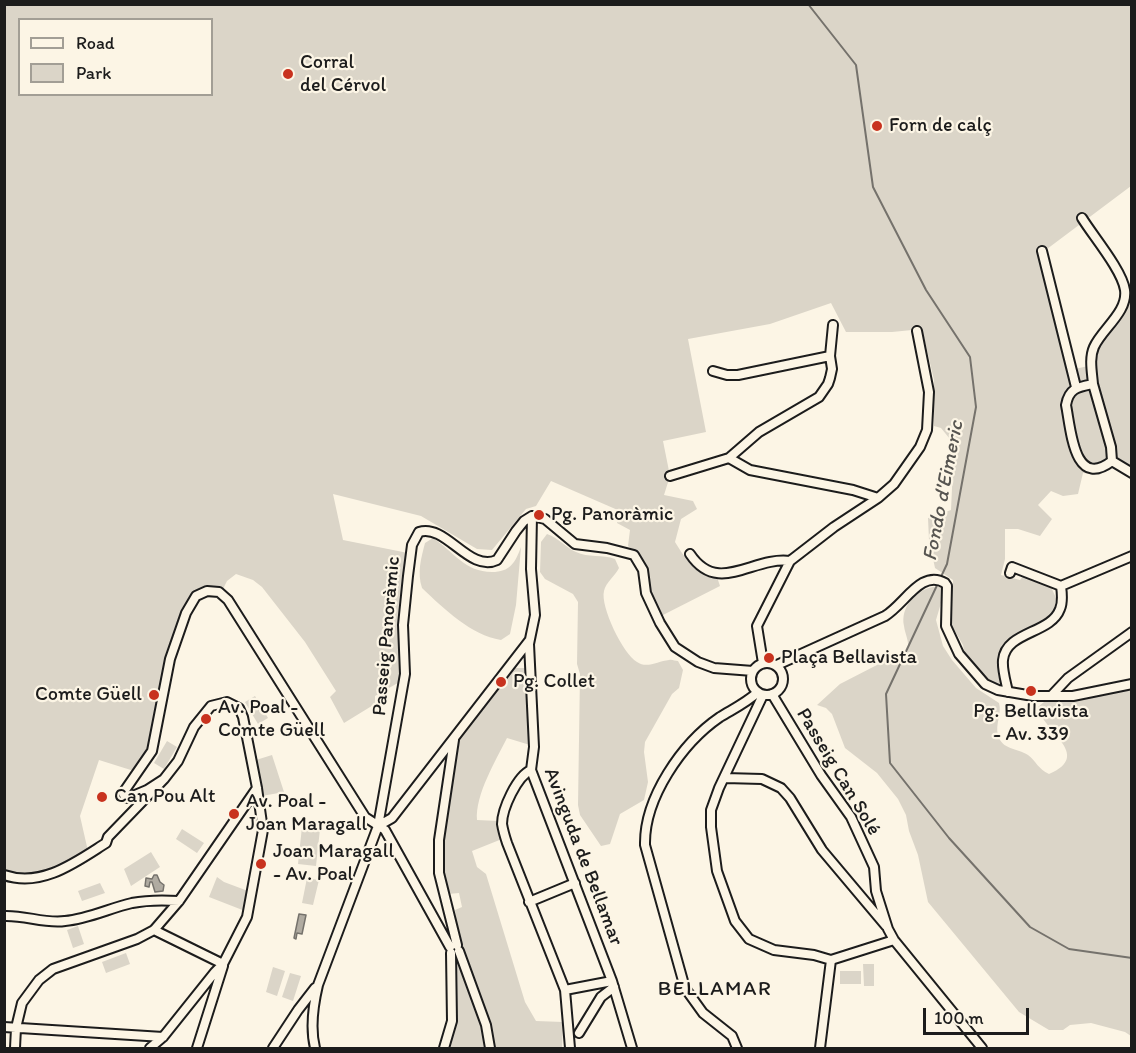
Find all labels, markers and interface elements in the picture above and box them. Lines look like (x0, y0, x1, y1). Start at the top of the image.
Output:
legend (18, 18, 213, 96)
text: Road (76, 32, 115, 54)
place label: Corral del Cérvol (300, 51, 386, 98)
text: Park (76, 62, 111, 84)
marker: Corral del Cérvol (281, 67, 295, 81)
place label: Forn de calç (889, 114, 992, 138)
marker: Forn de calç (870, 119, 884, 133)
water label: Fondo d'Eimeric (918, 419, 970, 563)
place label: Pg. Panoràmic (551, 503, 673, 527)
marker: Pg. Panoràmic (532, 508, 546, 522)
street label: Passeig Panoràmic (368, 555, 406, 717)
place label: Plaça Bellavista (781, 646, 917, 670)
marker: Plaça Bellavista (762, 651, 776, 665)
place label: Pg. Collet (513, 670, 595, 694)
marker: Pg. Collet (494, 675, 508, 689)
place label: Comte Güell (35, 683, 142, 707)
marker: Pg. Bellavista - Av. 339 (1024, 684, 1038, 698)
marker: Comte Güell (147, 688, 161, 702)
place label: Av. Poal - Comte Güell (218, 696, 325, 743)
place label: Pg. Bellavista - Av. 339 (973, 700, 1089, 747)
street label: Passeig Can Solé (791, 704, 885, 840)
marker: Av. Poal - Comte Güell (199, 712, 213, 726)
street label: Avinguda de Bellamar (538, 765, 628, 949)
place label: Can Pou Alt (114, 785, 215, 809)
marker: Can Pou Alt (95, 790, 109, 804)
place label: Av. Poal - Joan Maragall (246, 790, 367, 837)
marker: Av. Poal - Joan Maragall (227, 807, 241, 821)
place label: Joan Maragall - Av. Poal (273, 840, 394, 887)
marker: Joan Maragall - Av. Poal (254, 857, 268, 871)
district label: BELLAMAR (658, 977, 772, 1003)
scale bar (926, 996, 1032, 1034)
text: 100 m (934, 1007, 984, 1029)

